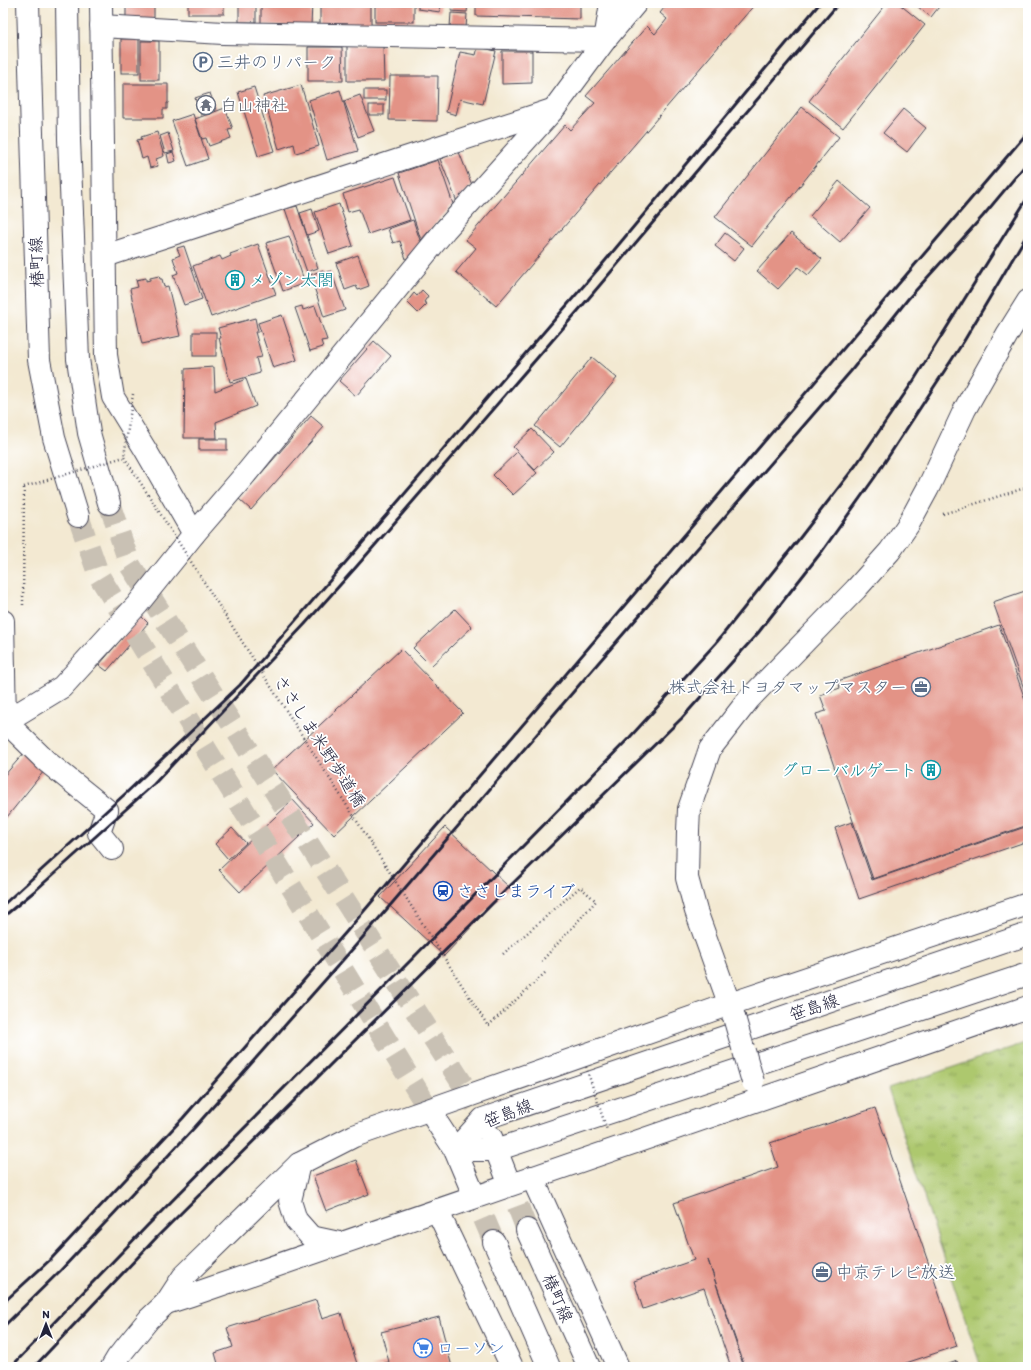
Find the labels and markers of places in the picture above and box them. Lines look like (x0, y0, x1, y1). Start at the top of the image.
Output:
parking icon: 三井のリパーク (192, 51, 214, 73)
place label: 三井のリパーク (217, 52, 336, 72)
temple icon: 白山神社 (195, 94, 217, 116)
place label: 白山神社 (220, 95, 288, 115)
building icon: メゾン太閤 (224, 269, 246, 291)
place label: メゾン太閤 (249, 270, 334, 290)
office icon: 株式会社トヨタマップマスター (910, 676, 932, 698)
place label: 株式会社トヨタマップマスター (669, 677, 907, 697)
building icon: グローバルゲート (920, 759, 942, 781)
place label: グローバルゲート (781, 760, 917, 780)
station icon: ささしまライブ (432, 880, 454, 902)
place label: ささしまライブ (457, 881, 575, 901)
office icon: 中京テレビ放送 (811, 1261, 833, 1283)
place label: 中京テレビ放送 (836, 1262, 955, 1282)
supermarket icon: ローソン (412, 1337, 434, 1359)
place label: ローソン (437, 1338, 505, 1358)

